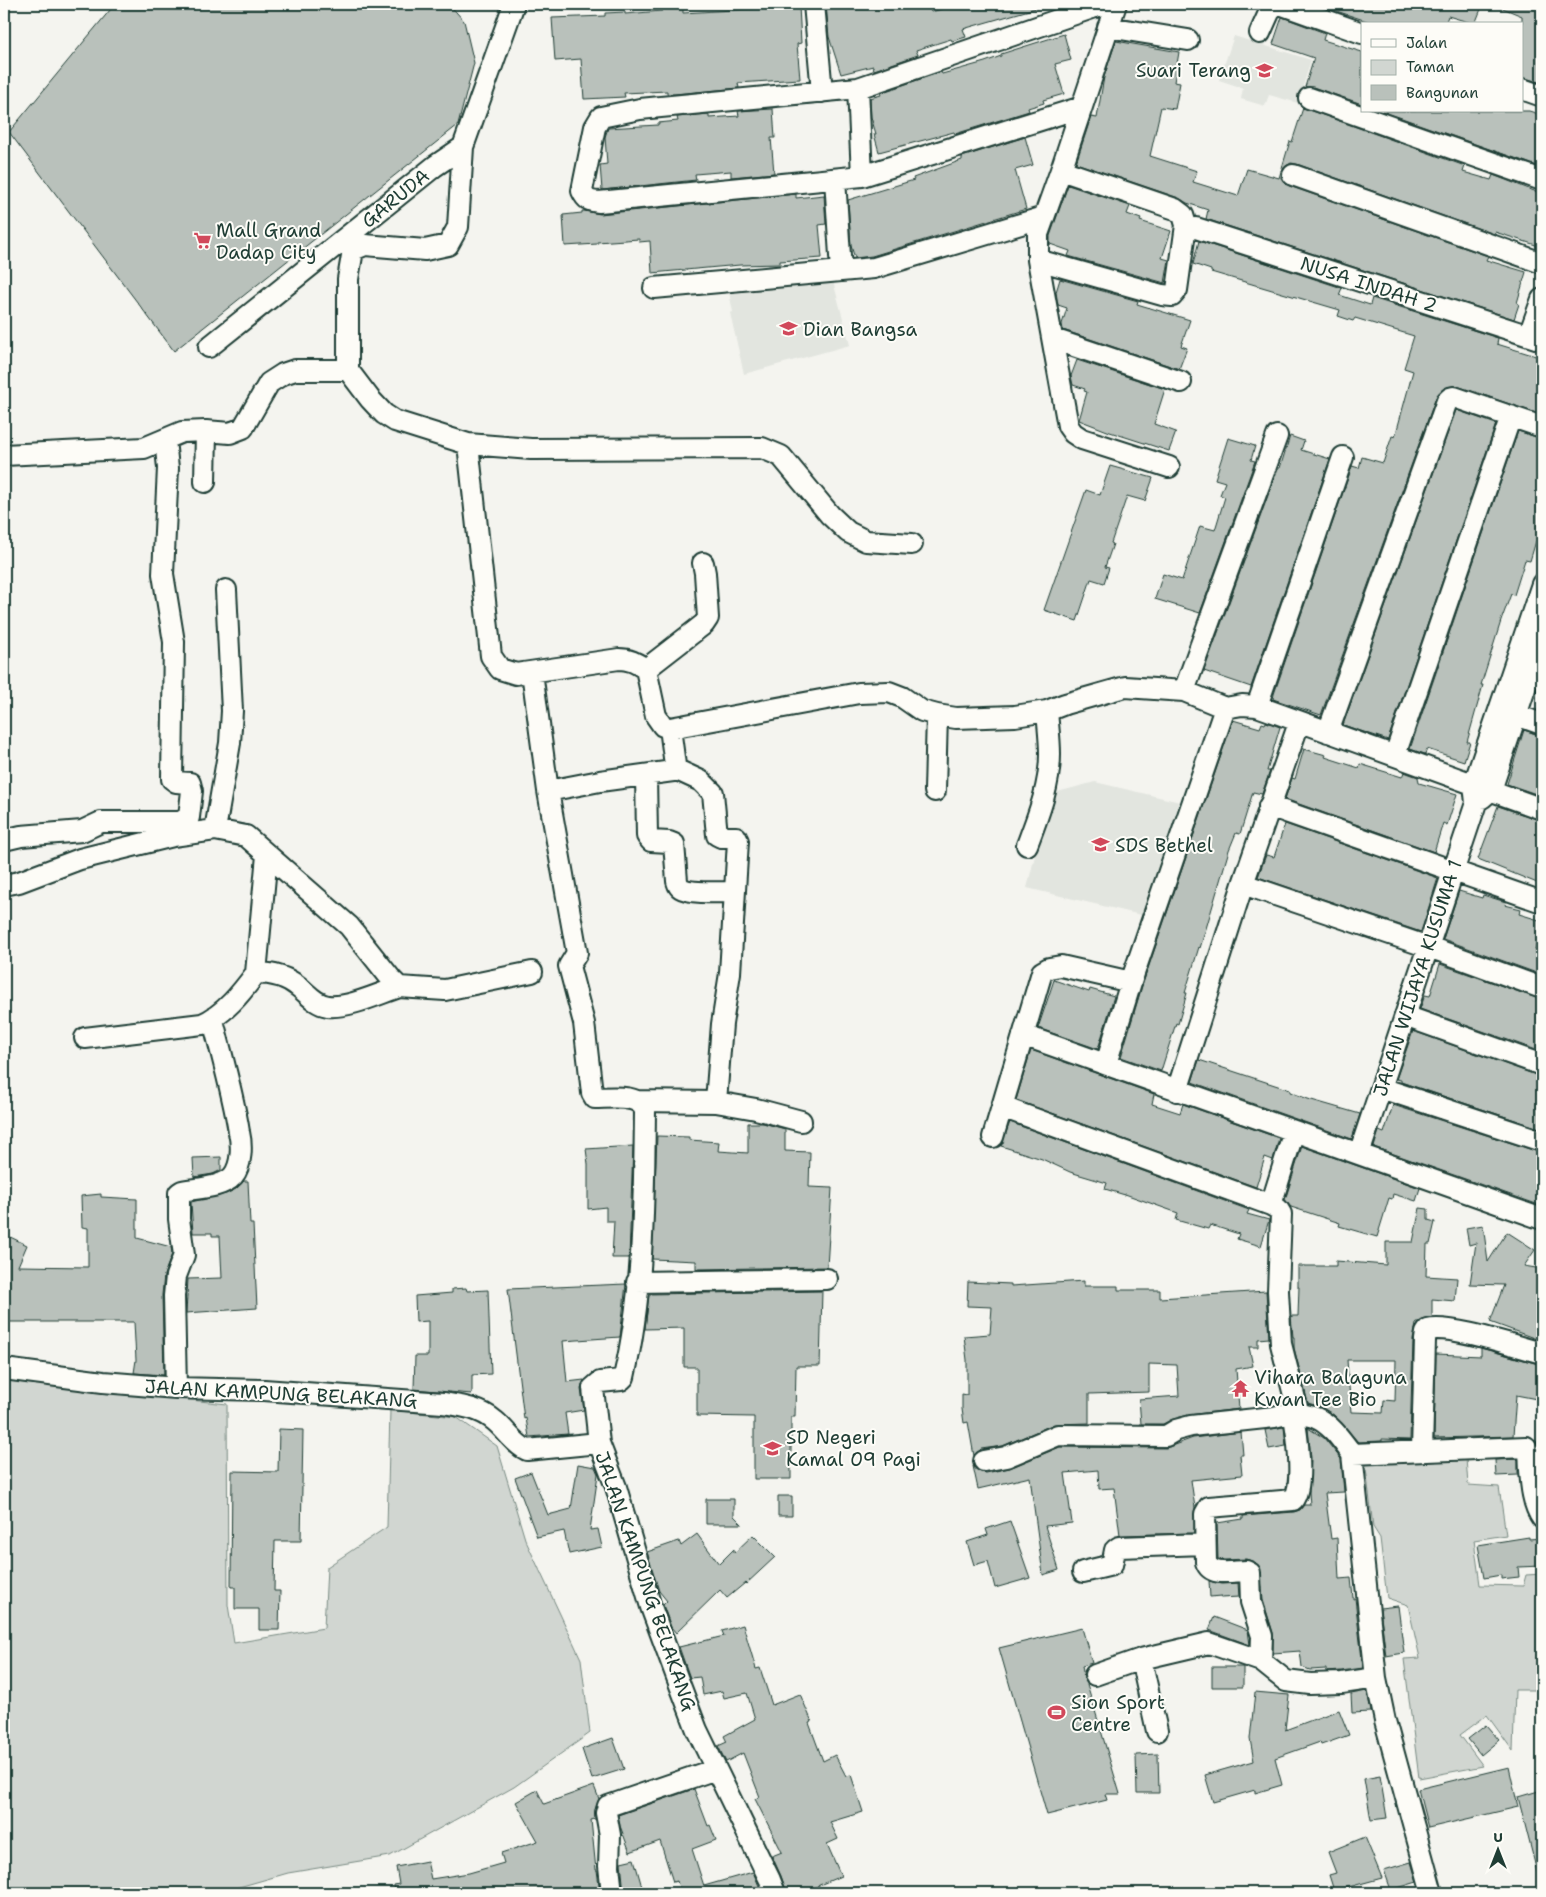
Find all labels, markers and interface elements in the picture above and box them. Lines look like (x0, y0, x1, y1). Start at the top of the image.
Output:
legend (1361, 22, 1524, 112)
text: Jalan (1406, 33, 1447, 53)
text: Taman (1406, 57, 1454, 77)
place label: Suari Terang (1136, 58, 1251, 83)
school or university icon: Suari Terang (1255, 60, 1275, 80)
text: Bangunan (1406, 83, 1478, 103)
street label: GARUDA (356, 163, 435, 233)
place label: Mall Grand Dadap City (216, 218, 321, 265)
supermarket icon: Mall Grand Dadap City (192, 231, 212, 251)
street label: NUSA INDAH 2 (1297, 251, 1440, 318)
place label: Dian Bangsa (803, 317, 918, 342)
school or university icon: Dian Bangsa (779, 319, 799, 339)
place label: SDS Bethel (1115, 833, 1213, 858)
school or university icon: SDS Bethel (1091, 835, 1111, 855)
street label: JALAN WIJAYA KUSUMA 1 (1367, 857, 1468, 1100)
place label: Vihara Balaguna Kwan Tee Bio (1254, 1365, 1407, 1412)
street label: JALAN KAMPUNG BELAKANG (144, 1374, 418, 1413)
temple icon: Vihara Balaguna Kwan Tee Bio (1230, 1378, 1250, 1398)
place label: SD Negeri Kamal 09 Pagi (786, 1425, 921, 1472)
school or university icon: SD Negeri Kamal 09 Pagi (762, 1438, 782, 1458)
street label: JALAN KAMPUNG BELAKANG (589, 1448, 702, 1714)
place label: Sion Sport Centre (1071, 1690, 1165, 1737)
sports icon: Sion Sport Centre (1047, 1703, 1067, 1723)
north arrow (1474, 1824, 1524, 1874)
text: U (1493, 1828, 1503, 1846)

